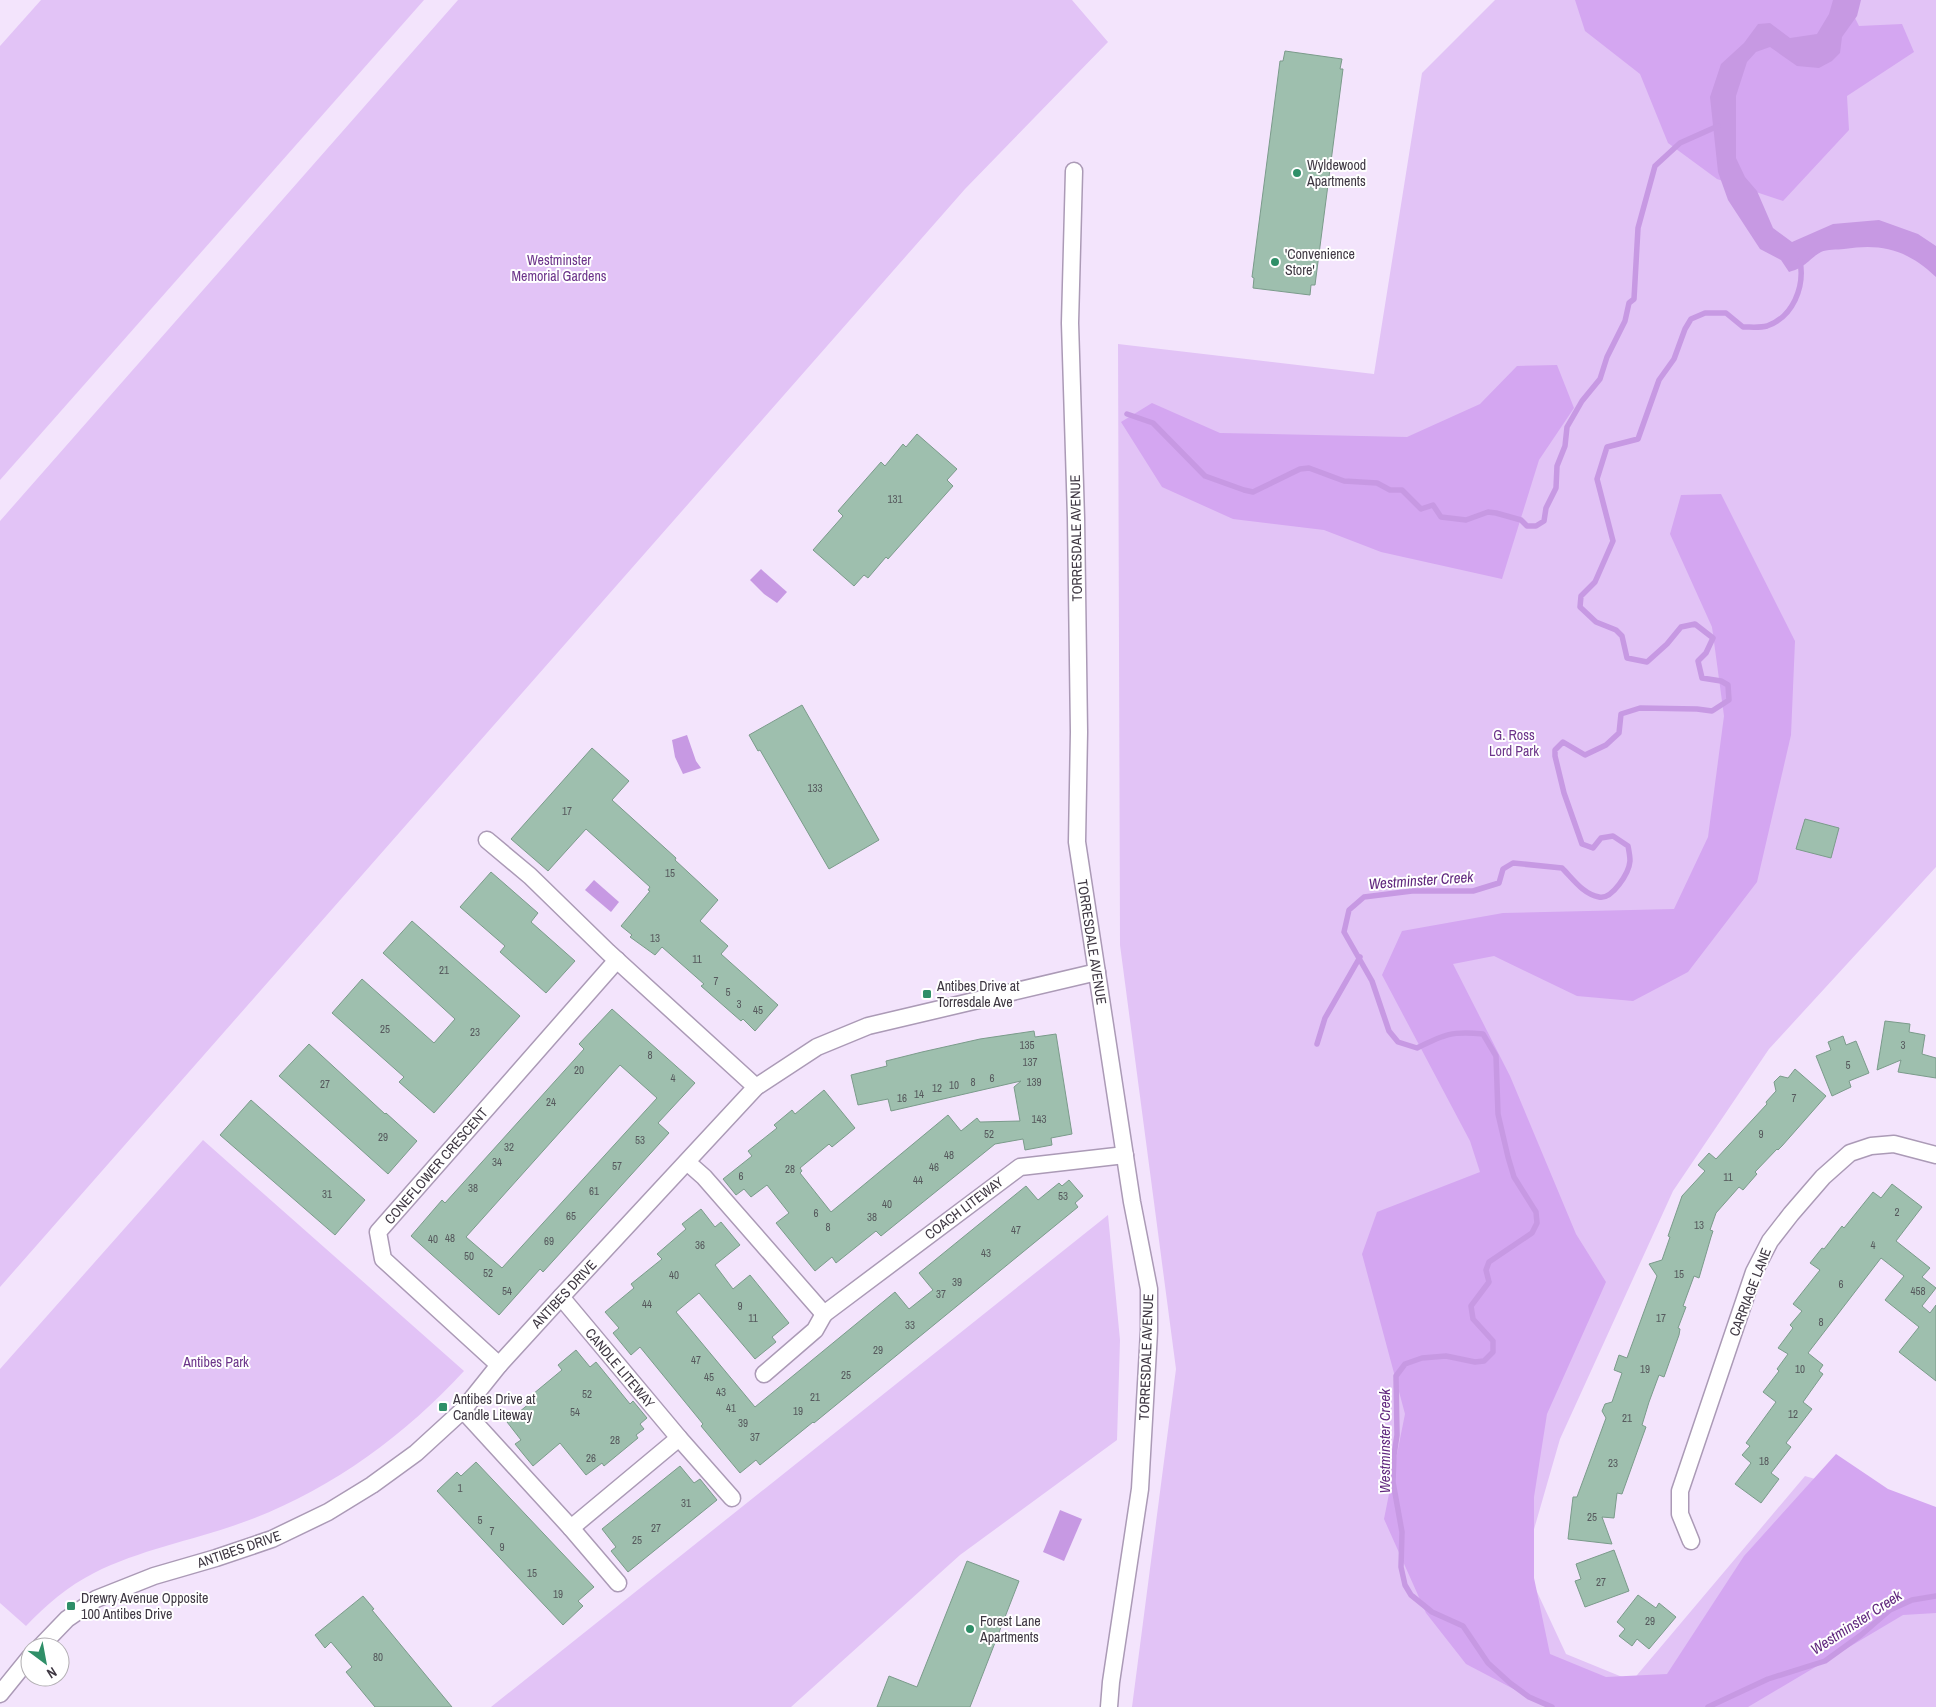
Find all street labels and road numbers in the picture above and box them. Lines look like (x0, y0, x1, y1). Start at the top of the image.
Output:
street label: TORRESDALE AVENUE (1066, 475, 1086, 601)
street label: TORRESDALE AVENUE (1073, 878, 1111, 1006)
street label: CONEFLOWER CRESCENT (380, 1104, 492, 1228)
street label: COACH LITEWAY (921, 1172, 1007, 1243)
street label: CARRIAGE LANE (1725, 1245, 1775, 1339)
street label: ANTIBES DRIVE (527, 1256, 600, 1333)
street label: TORRESDALE AVENUE (1135, 1293, 1157, 1421)
street label: CANDLE LITEWAY (581, 1324, 659, 1412)
street label: ANTIBES DRIVE (194, 1526, 283, 1572)

